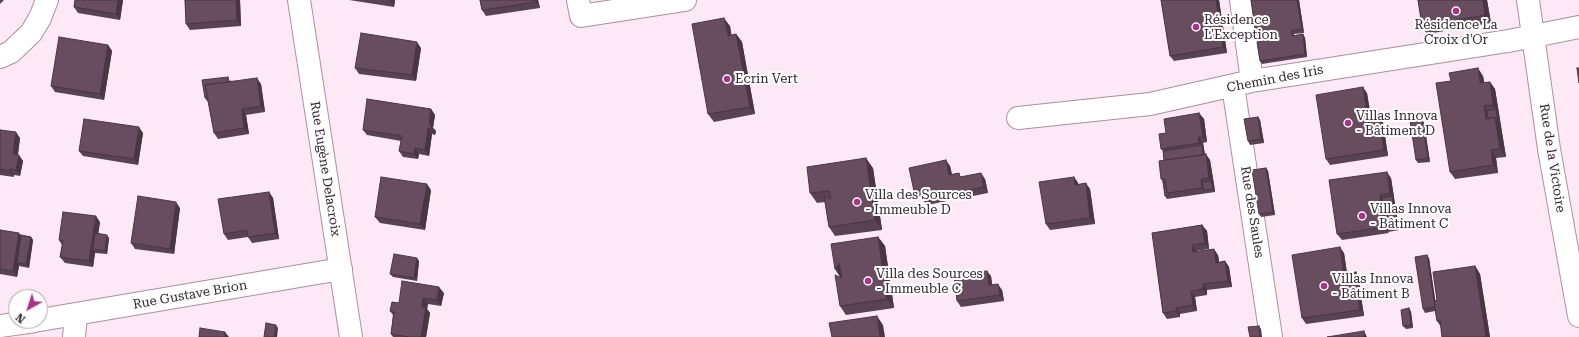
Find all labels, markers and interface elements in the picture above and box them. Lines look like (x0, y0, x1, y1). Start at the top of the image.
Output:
marker: Résidence La Croix d'Or (1451, 6, 1461, 16)
place label: Résidence L'Exception (1204, 12, 1278, 43)
place label: Résidence La Croix d'Or (1414, 17, 1498, 48)
marker: Résidence L'Exception (1191, 22, 1201, 32)
street label: Chemin des Iris (1225, 62, 1325, 96)
place label: Ecrin Vert (735, 71, 798, 87)
marker: Ecrin Vert (722, 74, 732, 84)
street label: Rue Eugène Delacroix (307, 100, 343, 238)
street label: Rue de la Victoire (1536, 102, 1568, 214)
place label: Villas Innova - Bâtiment D (1356, 108, 1437, 139)
marker: Villas Innova - Bâtiment D (1343, 118, 1353, 128)
street label: Rue des Saules (1237, 165, 1267, 259)
place label: Villa des Sources - Immeuble D (865, 187, 972, 218)
marker: Villa des Sources - Immeuble D (852, 197, 862, 207)
place label: Villas Innova - Bâtiment C (1370, 201, 1451, 232)
marker: Villas Innova - Bâtiment C (1357, 211, 1367, 221)
place label: Villa des Sources - Immeuble C (876, 266, 983, 297)
place label: Villas Innova - Bâtiment B (1332, 271, 1413, 302)
marker: Villa des Sources - Immeuble C (863, 276, 873, 286)
street label: Rue Gustave Brion (132, 277, 248, 313)
marker: Villas Innova - Bâtiment B (1319, 281, 1329, 291)
north arrow (8, 289, 48, 329)
text: N (13, 310, 28, 326)

